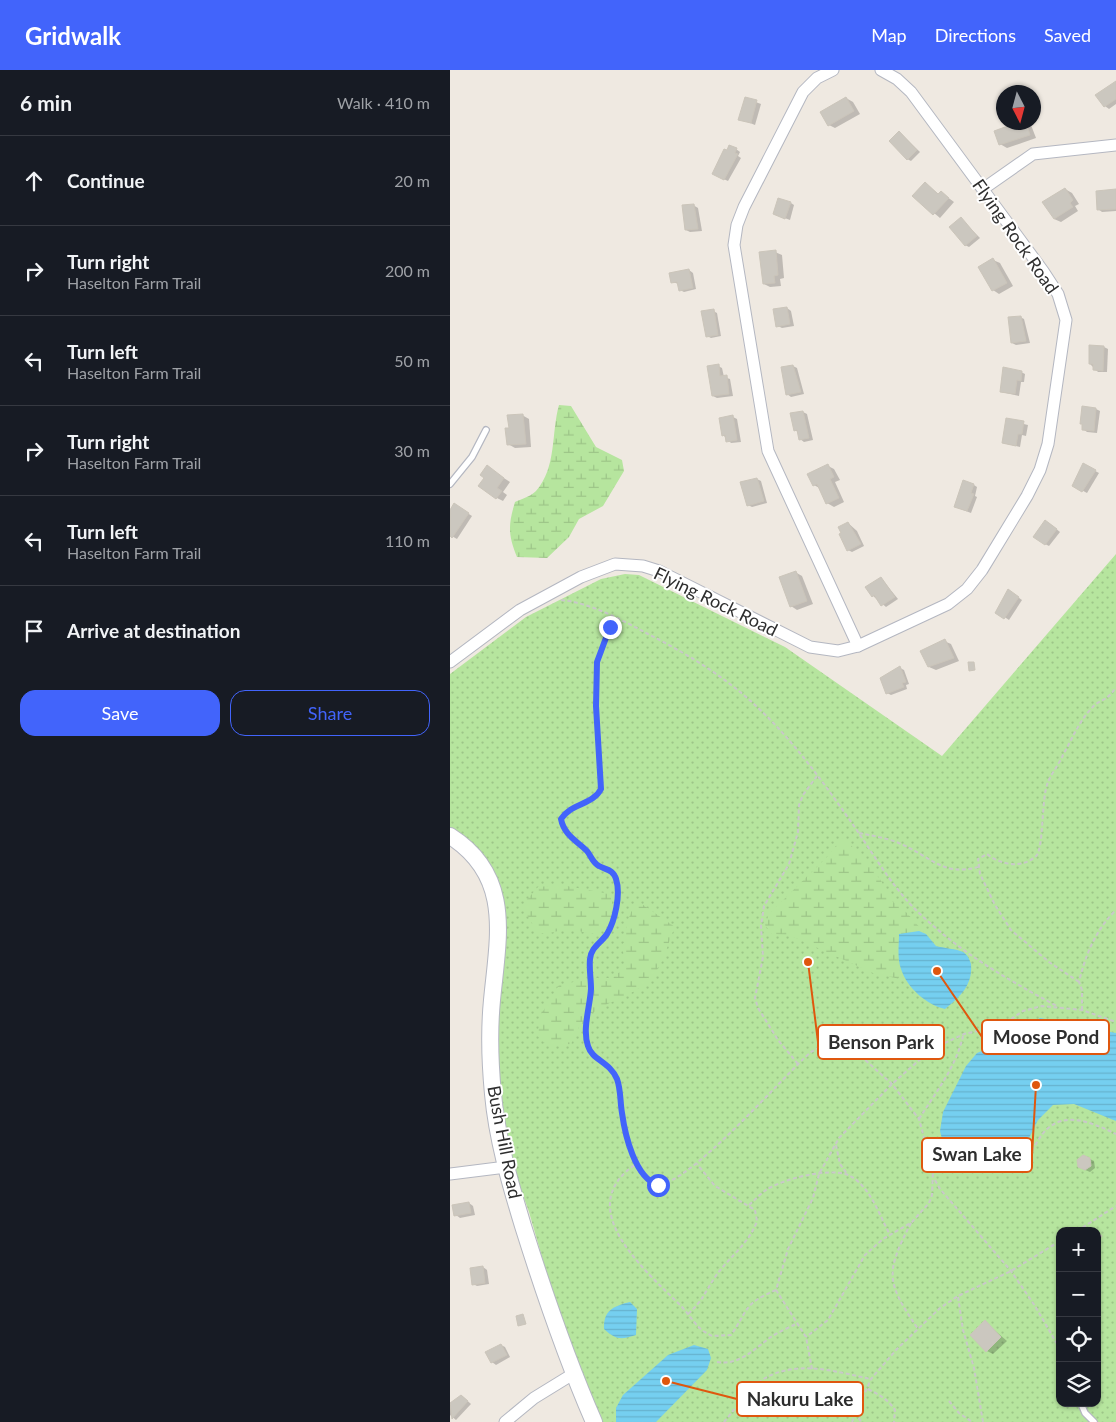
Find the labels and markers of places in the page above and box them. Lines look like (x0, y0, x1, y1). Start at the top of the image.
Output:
callout: Moose Pond (982, 1020, 1109, 1054)
callout: Benson Park (818, 1025, 944, 1059)
callout: Swan Lake (922, 1138, 1032, 1172)
callout: Nakuru Lake (737, 1382, 863, 1416)

